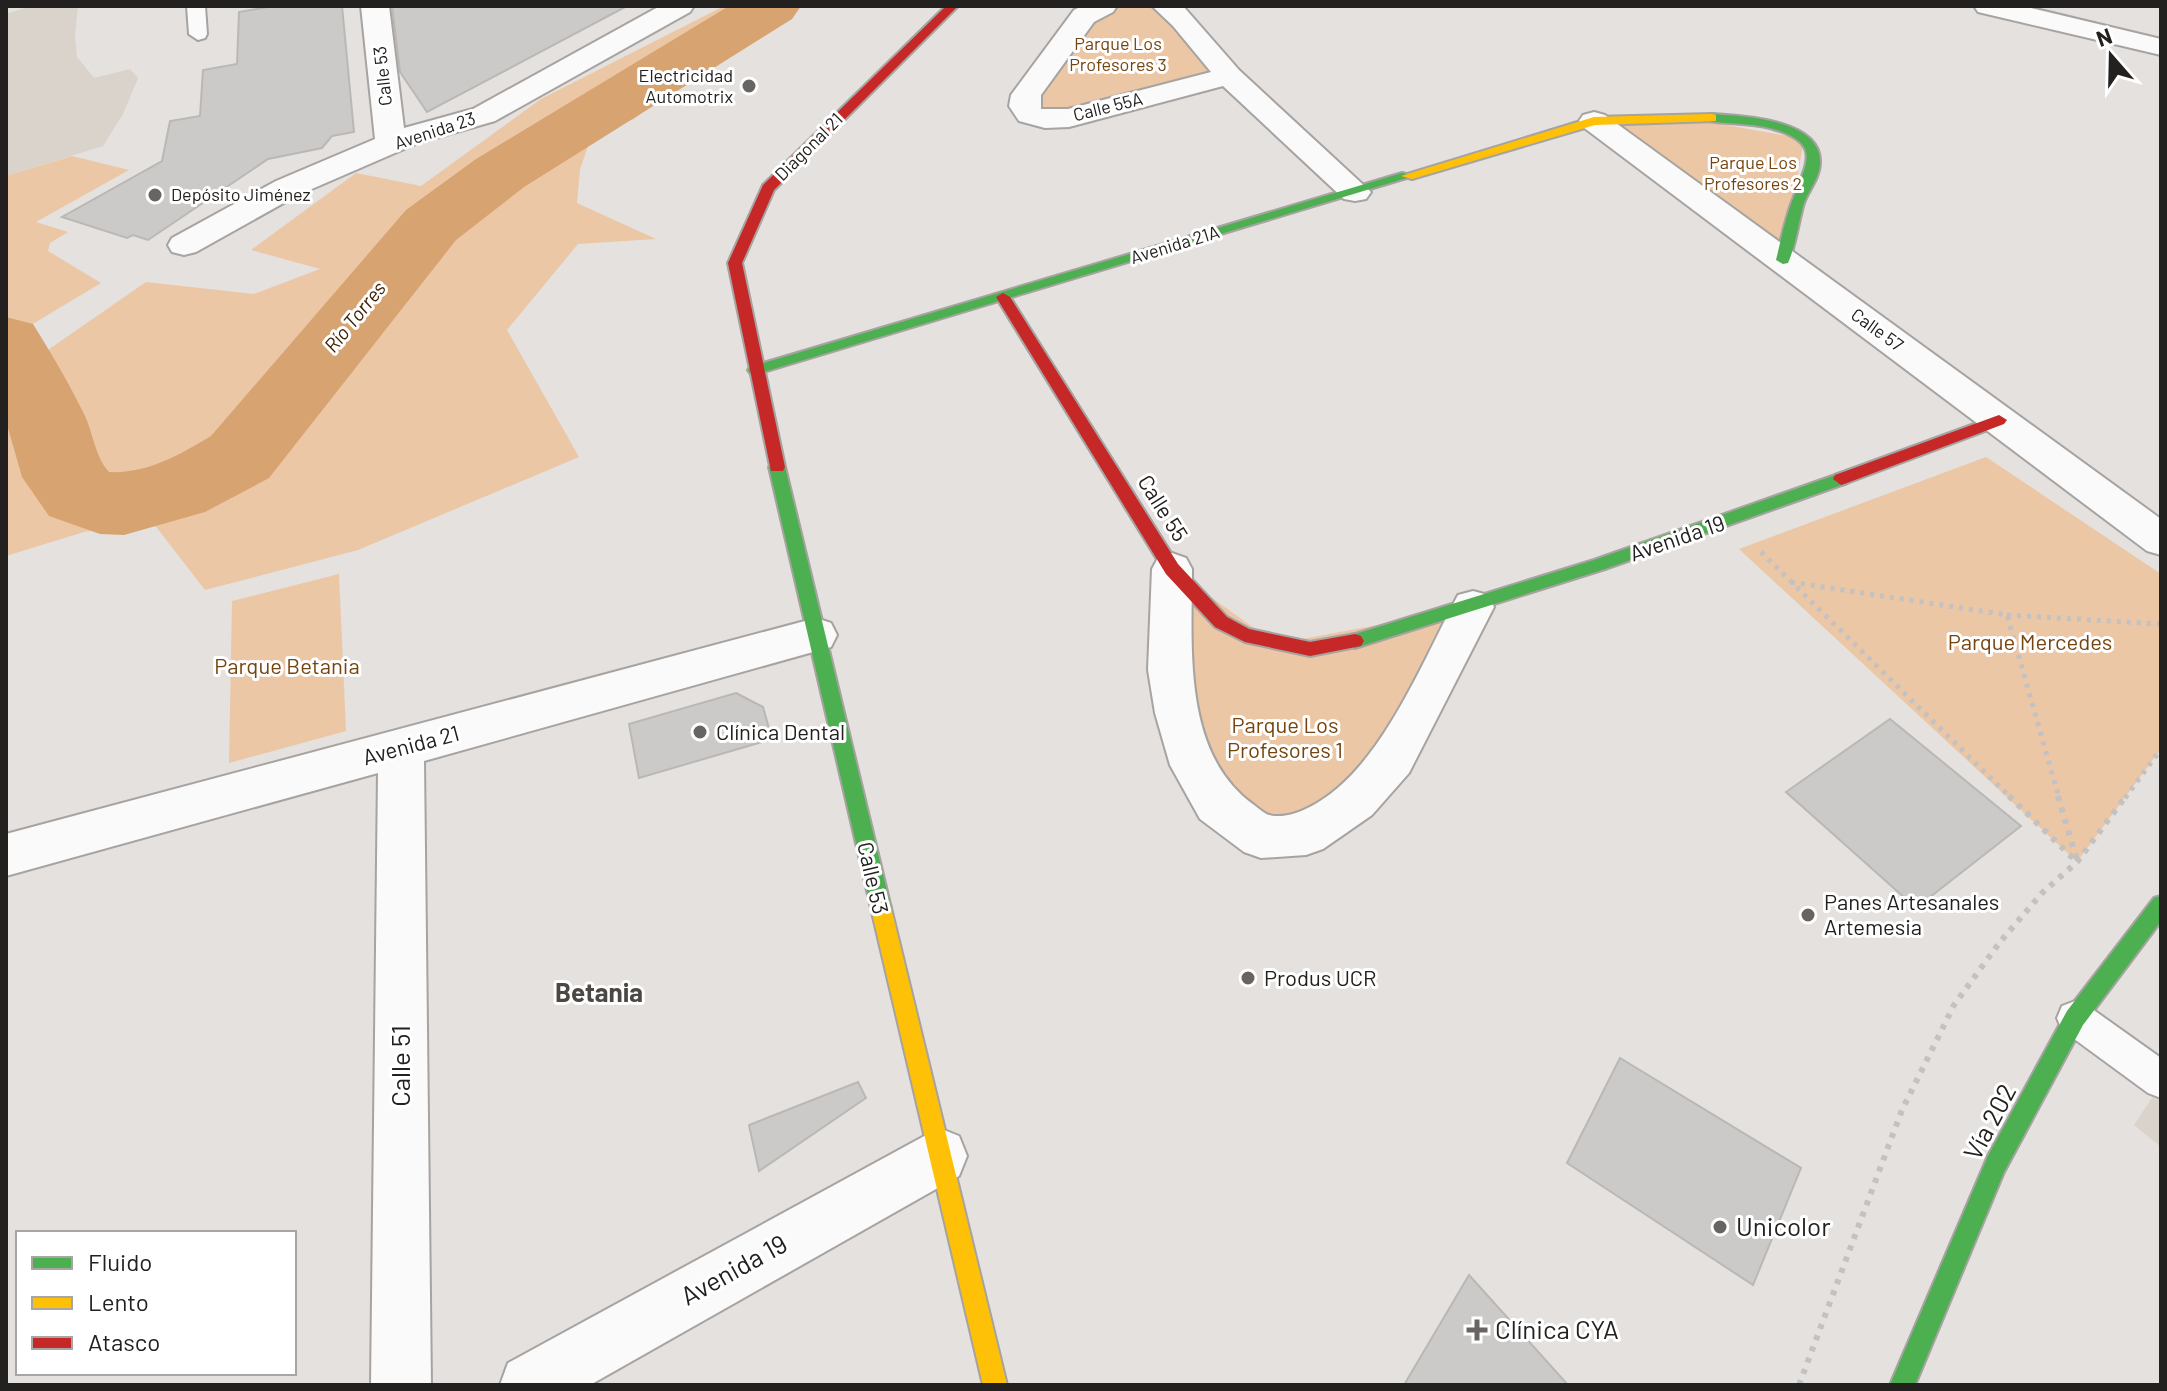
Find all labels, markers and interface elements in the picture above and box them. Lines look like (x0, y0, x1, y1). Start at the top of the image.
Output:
north arrow (2071, 16, 2151, 96)
text: N (2092, 22, 2115, 51)
park label: Parque Los Profesores 3 (1069, 32, 1167, 75)
street label: Calle 53 (368, 45, 396, 107)
place label: Electricidad Automotrix (639, 64, 733, 107)
marker: Electricidad Automotrix (740, 77, 758, 95)
street label: Calle 55A (1071, 87, 1145, 125)
street label: Avenida 23 (391, 107, 478, 153)
street label: Diagonal 21 (770, 108, 847, 185)
park label: Parque Los Profesores 2 (1704, 151, 1802, 194)
place label: Depósito Jiménez (171, 183, 311, 205)
marker: Depósito Jiménez (146, 186, 164, 204)
street label: Avenida 21A (1128, 220, 1222, 268)
water label: Río Torres (318, 276, 390, 357)
street label: Calle 57 (1847, 303, 1908, 356)
street label: Calle 55 (1133, 469, 1194, 545)
street label: Avenida 19 (1626, 509, 1728, 565)
park label: Parque Mercedes (1948, 628, 2112, 654)
park label: Parque Betania (214, 652, 360, 678)
park label: Parque Los Profesores 1 (1227, 711, 1343, 762)
place label: Clínica Dental (716, 718, 845, 744)
street label: Avenida 21 (360, 719, 462, 769)
marker: Clínica Dental (691, 723, 709, 741)
street label: Calle 53 (853, 839, 895, 916)
place label: Panes Artesanales Artemesia (1824, 888, 1999, 939)
marker: Panes Artesanales Artemesia (1799, 906, 1817, 924)
place label: Produs UCR (1264, 964, 1376, 990)
marker: Produs UCR (1239, 969, 1257, 987)
district label: Betania (555, 976, 643, 1007)
street label: Calle 51 (384, 1025, 415, 1107)
street label: Vía 202 (1956, 1078, 2022, 1165)
place label: Unicolor (1736, 1210, 1831, 1241)
marker: Unicolor (1711, 1218, 1729, 1236)
street label: Avenida 19 (675, 1227, 792, 1311)
legend (16, 1231, 296, 1375)
text: Fluido (88, 1247, 152, 1276)
text: Lento (88, 1287, 149, 1316)
place label: Clínica CYA (1495, 1313, 1619, 1344)
marker: Clínica CYA (1466, 1319, 1488, 1341)
text: Atasco (88, 1327, 160, 1356)

